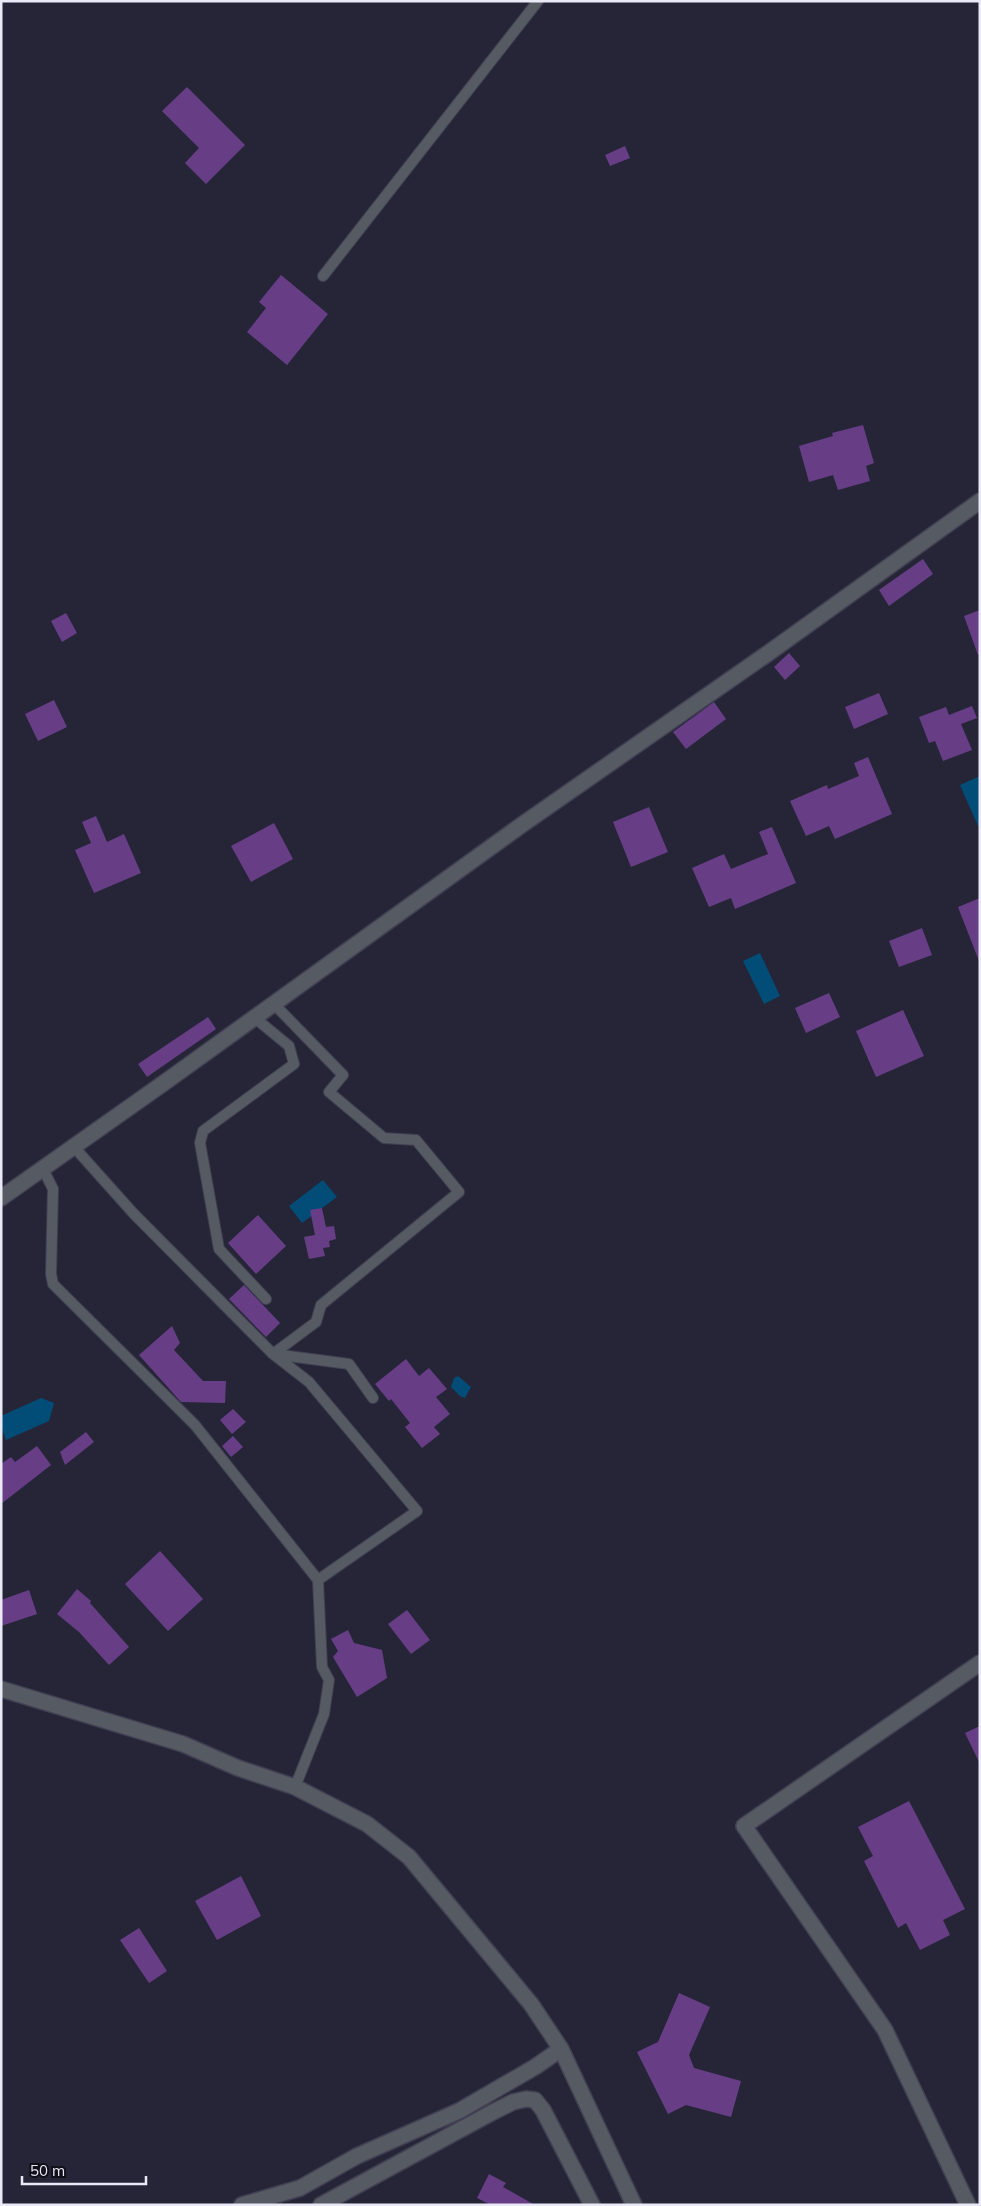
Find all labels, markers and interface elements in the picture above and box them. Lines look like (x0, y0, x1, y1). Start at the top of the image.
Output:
scale bar (22, 2154, 146, 2186)
text: 50 m (30, 2161, 65, 2180)

